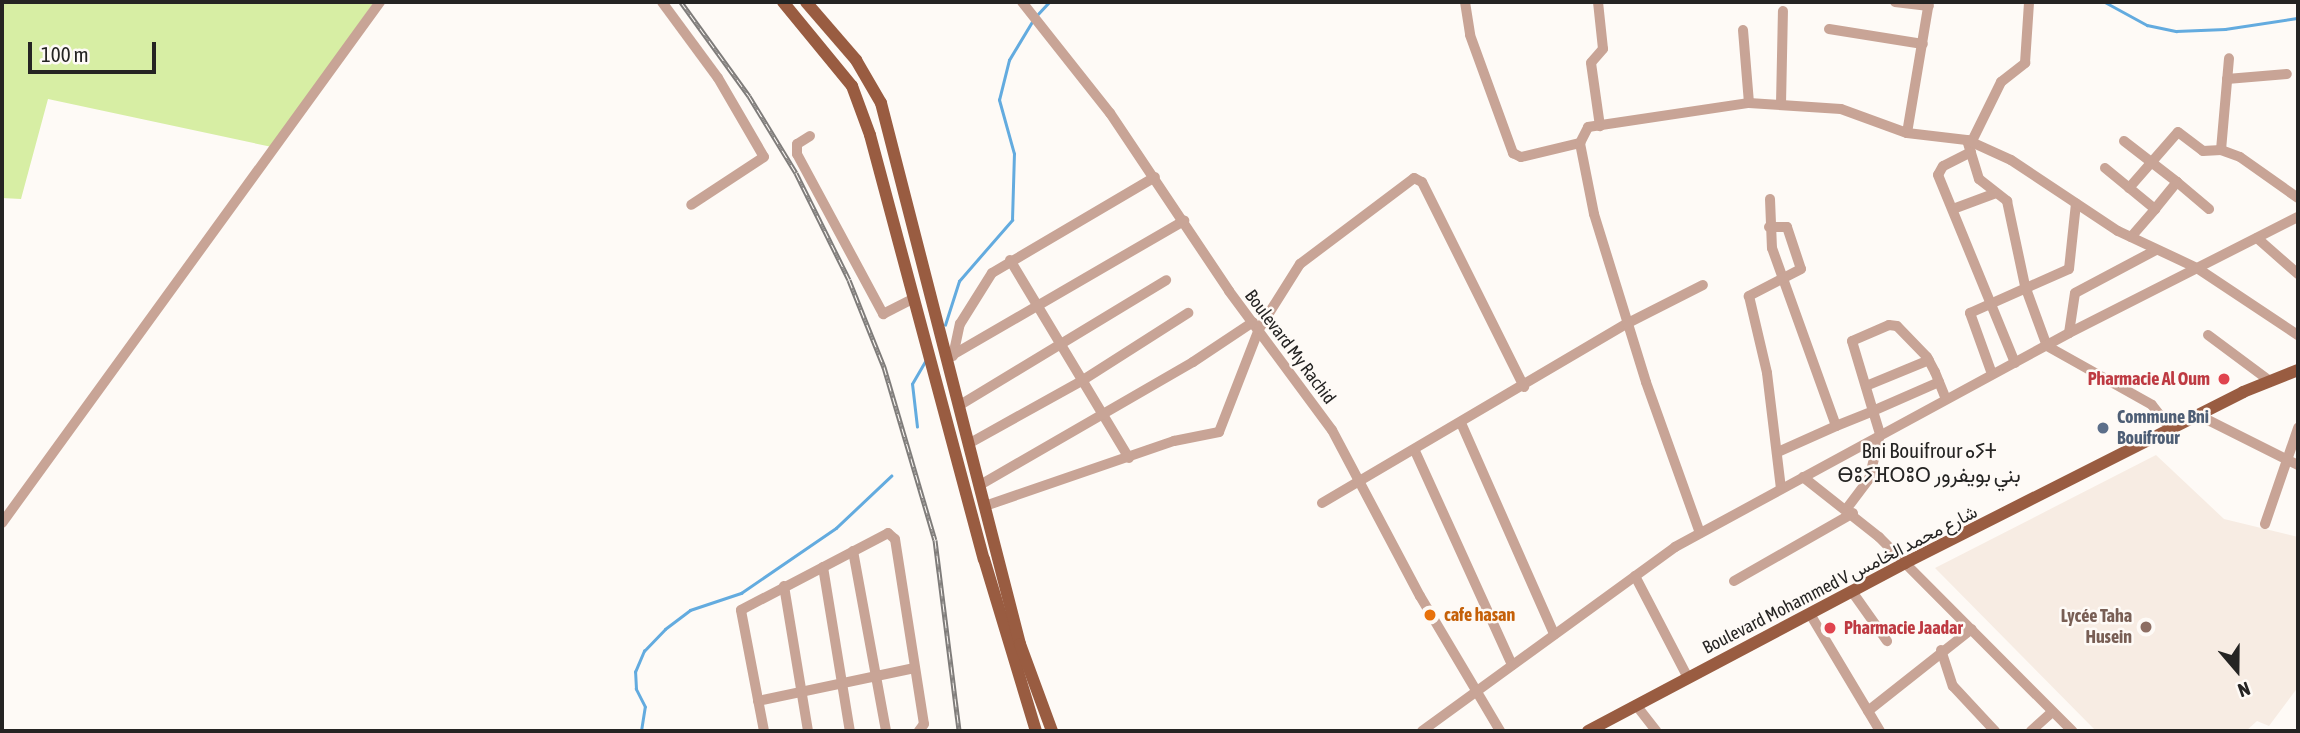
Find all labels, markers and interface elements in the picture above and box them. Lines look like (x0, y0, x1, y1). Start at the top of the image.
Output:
scale bar (32, 28, 159, 72)
text: 100 m (41, 42, 89, 66)
street label: Boulevard My Rachid (1240, 286, 1340, 408)
place label: Pharmacie Al Oum (2088, 368, 2210, 390)
marker: Pharmacie Al Oum (2216, 371, 2232, 387)
place label: Commune Bni Bouifrour (2117, 407, 2209, 450)
marker: Commune Bni Bouifrour (2095, 420, 2111, 436)
district label: Bni Bouifrour ⴰⵢⵜ ⴱⵓⵢⴼⵔⵓⵔ بني بويفرور (1837, 437, 2021, 487)
street label: Boulevard Mohammed V شارع محمد الخامس (1699, 501, 1981, 659)
place label: cafe hasan (1444, 604, 1515, 626)
place label: Lycée Taha Husein (2061, 606, 2132, 648)
marker: cafe hasan (1422, 607, 1438, 623)
place label: Pharmacie Jaadar (1844, 617, 1963, 639)
marker: Lycée Taha Husein (2138, 619, 2154, 635)
marker: Pharmacie Jaadar (1822, 620, 1838, 636)
north arrow (2202, 635, 2272, 705)
text: N (2235, 677, 2253, 702)

